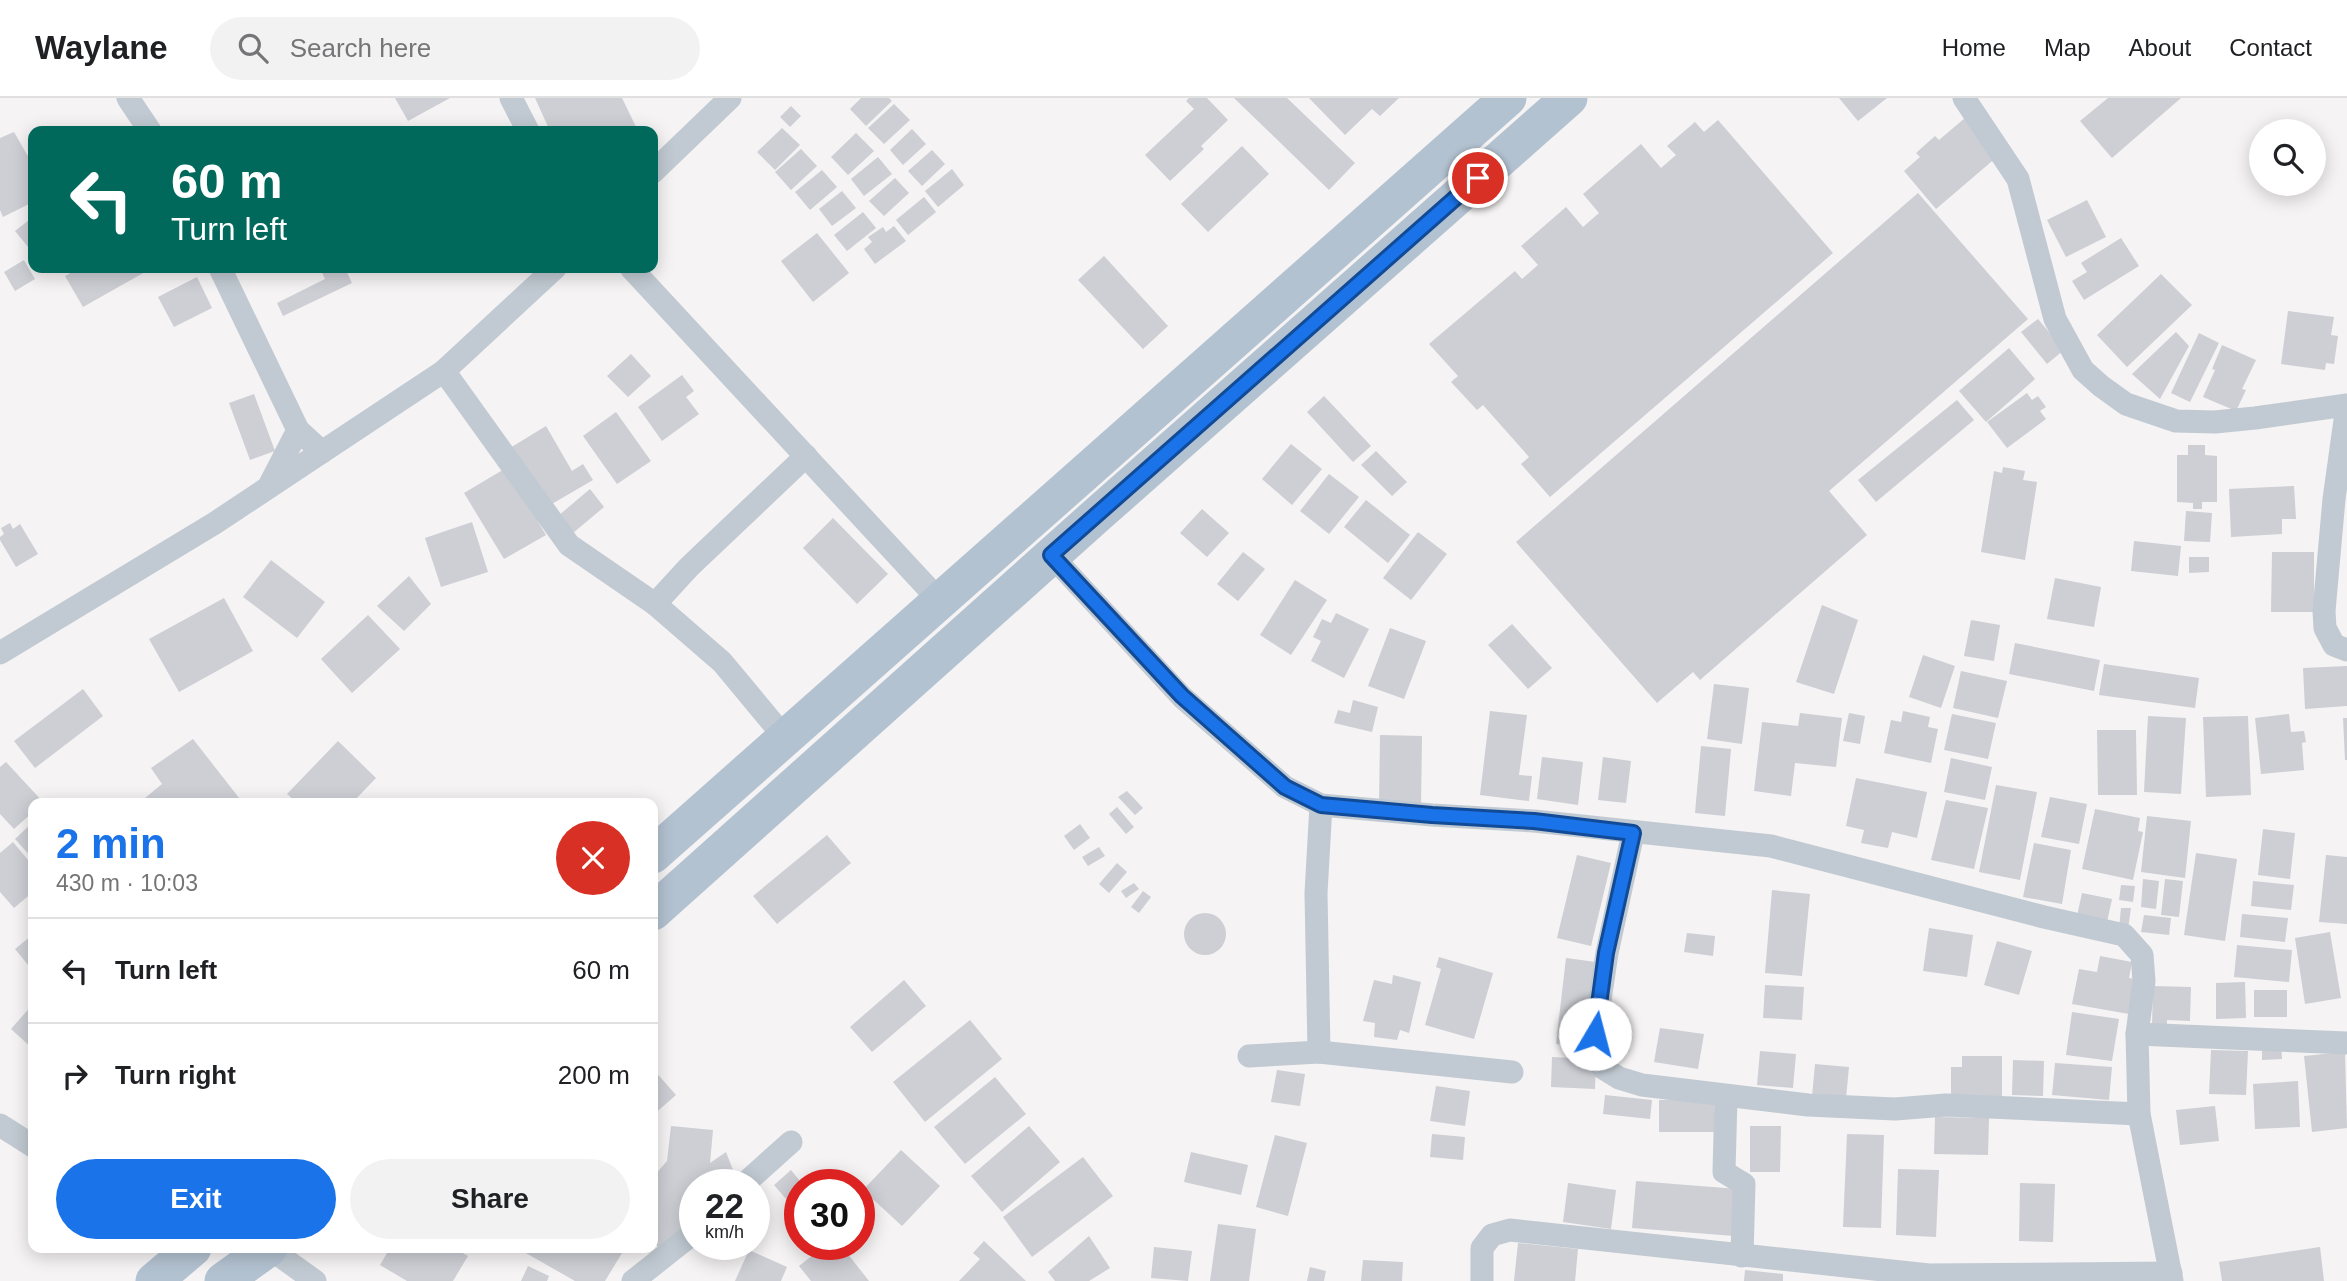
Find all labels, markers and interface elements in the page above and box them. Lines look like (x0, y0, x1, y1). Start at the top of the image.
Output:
search box (210, 17, 700, 80)
text: Waylane (35, 29, 168, 66)
icon: search (234, 29, 272, 67)
text: Search here (290, 33, 431, 63)
text: Home (1942, 34, 2006, 61)
text: Map (2044, 34, 2091, 61)
text: About (2129, 34, 2191, 61)
text: Contact (2229, 34, 2312, 61)
map controls (2249, 119, 2326, 196)
button: search (2249, 119, 2326, 196)
pin (1448, 148, 1508, 208)
icon: left (56, 154, 147, 245)
text: 60 m (171, 154, 283, 208)
icon: arrive (1459, 159, 1497, 197)
text: Turn left (171, 211, 287, 247)
text: 2 min (56, 820, 166, 867)
button: close (556, 821, 630, 895)
text: 430 m · 10:03 (56, 870, 198, 896)
icon: left (56, 952, 94, 990)
text: Turn left (115, 955, 217, 985)
text: 60 m (572, 955, 630, 985)
position arrow (1558, 997, 1632, 1071)
icon: right (56, 1057, 94, 1095)
text: Turn right (115, 1060, 236, 1090)
text: 200 m (558, 1060, 630, 1090)
button: Exit (56, 1159, 336, 1239)
button: Share (350, 1159, 630, 1239)
speed limit sign: 30 (784, 1169, 875, 1260)
text: 22 (705, 1186, 744, 1225)
text: km/h (705, 1222, 744, 1242)

